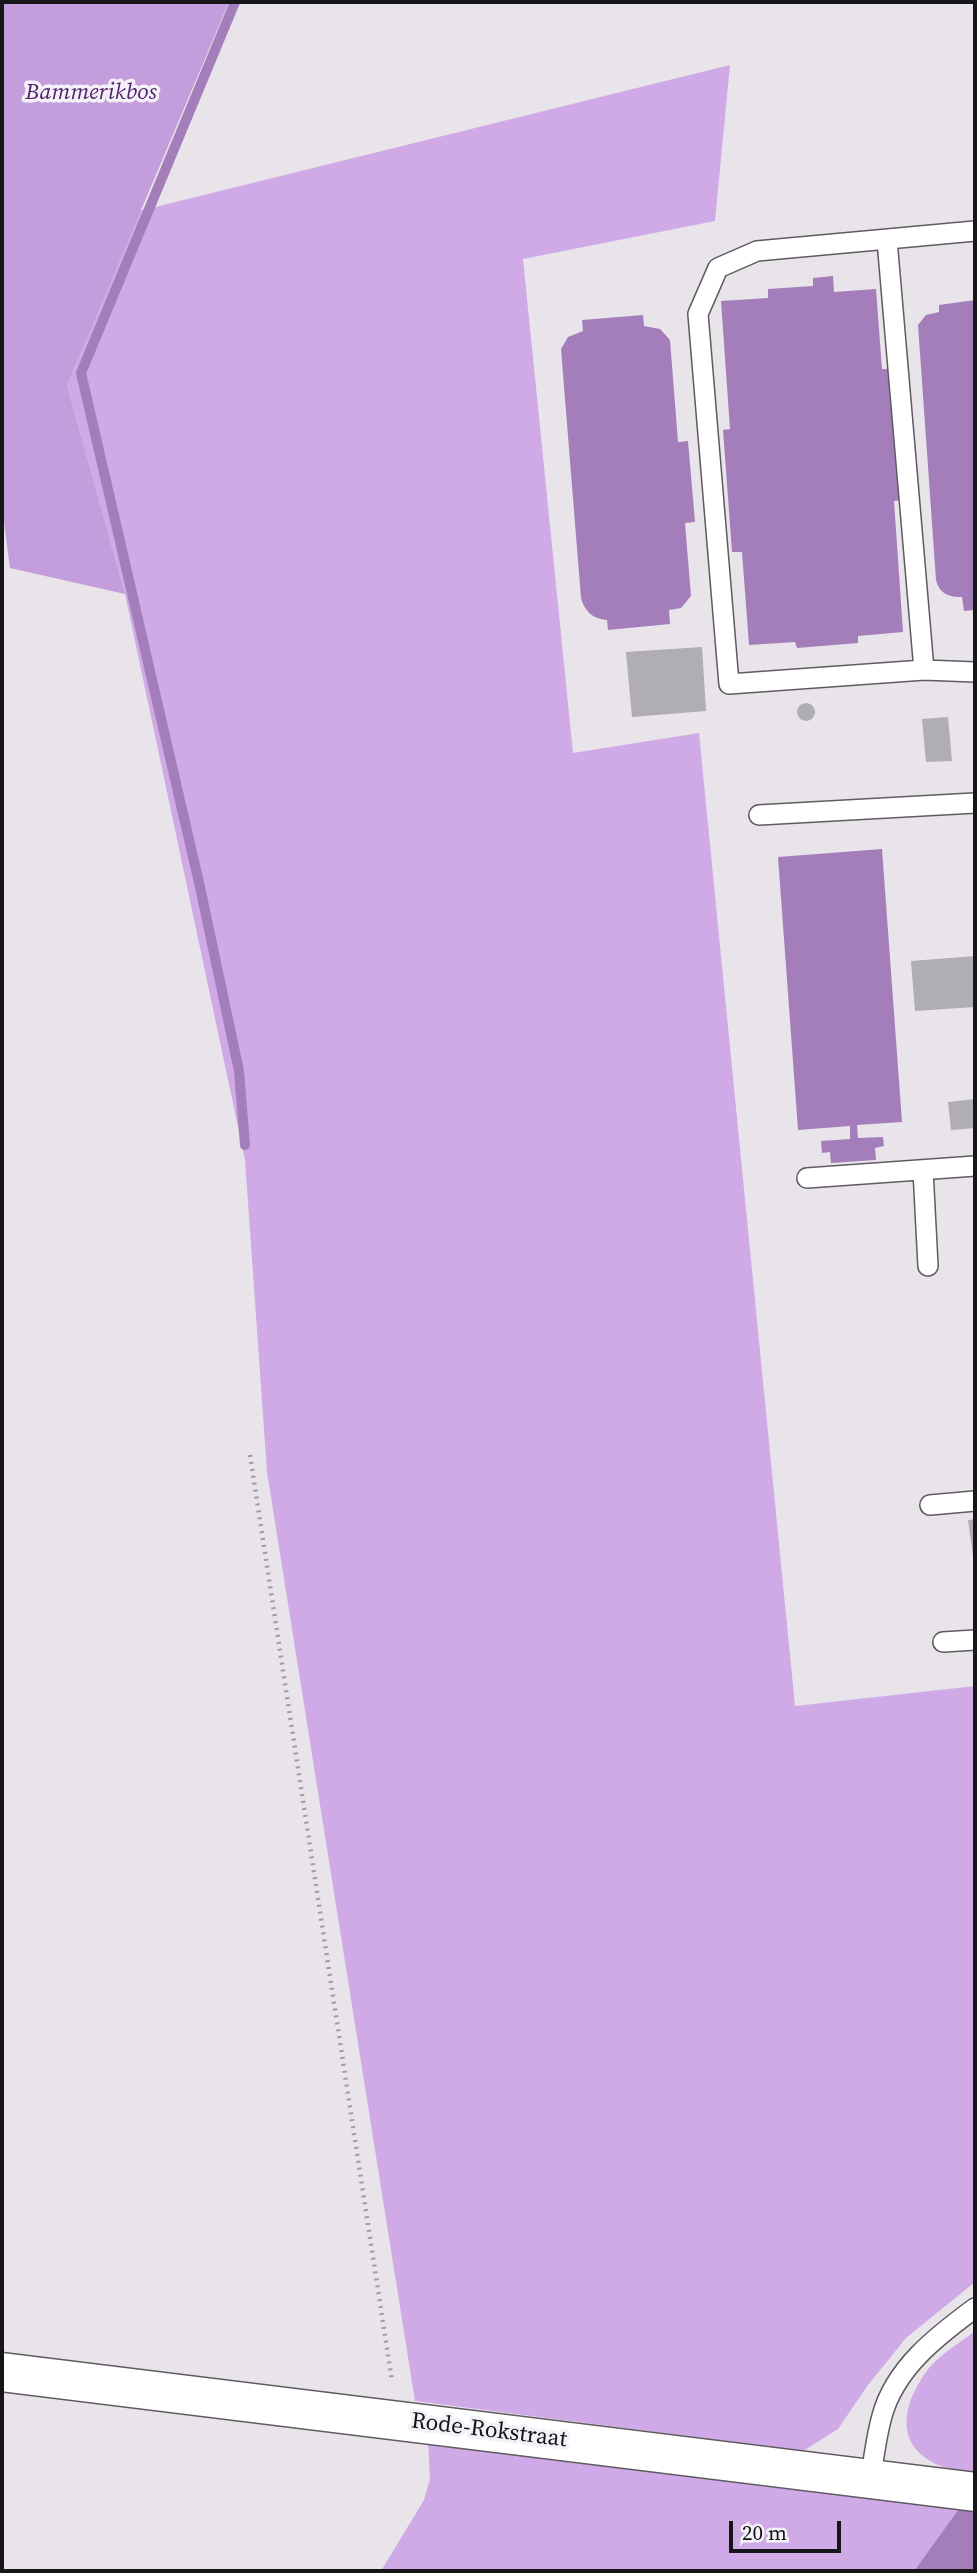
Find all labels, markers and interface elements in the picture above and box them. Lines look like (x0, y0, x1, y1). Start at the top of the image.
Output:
park label: Bammerikbos (25, 79, 157, 107)
street label: Rode-Rokstraat (409, 2408, 569, 2454)
scale bar (732, 2506, 844, 2550)
text: 20 m (742, 2518, 787, 2547)

